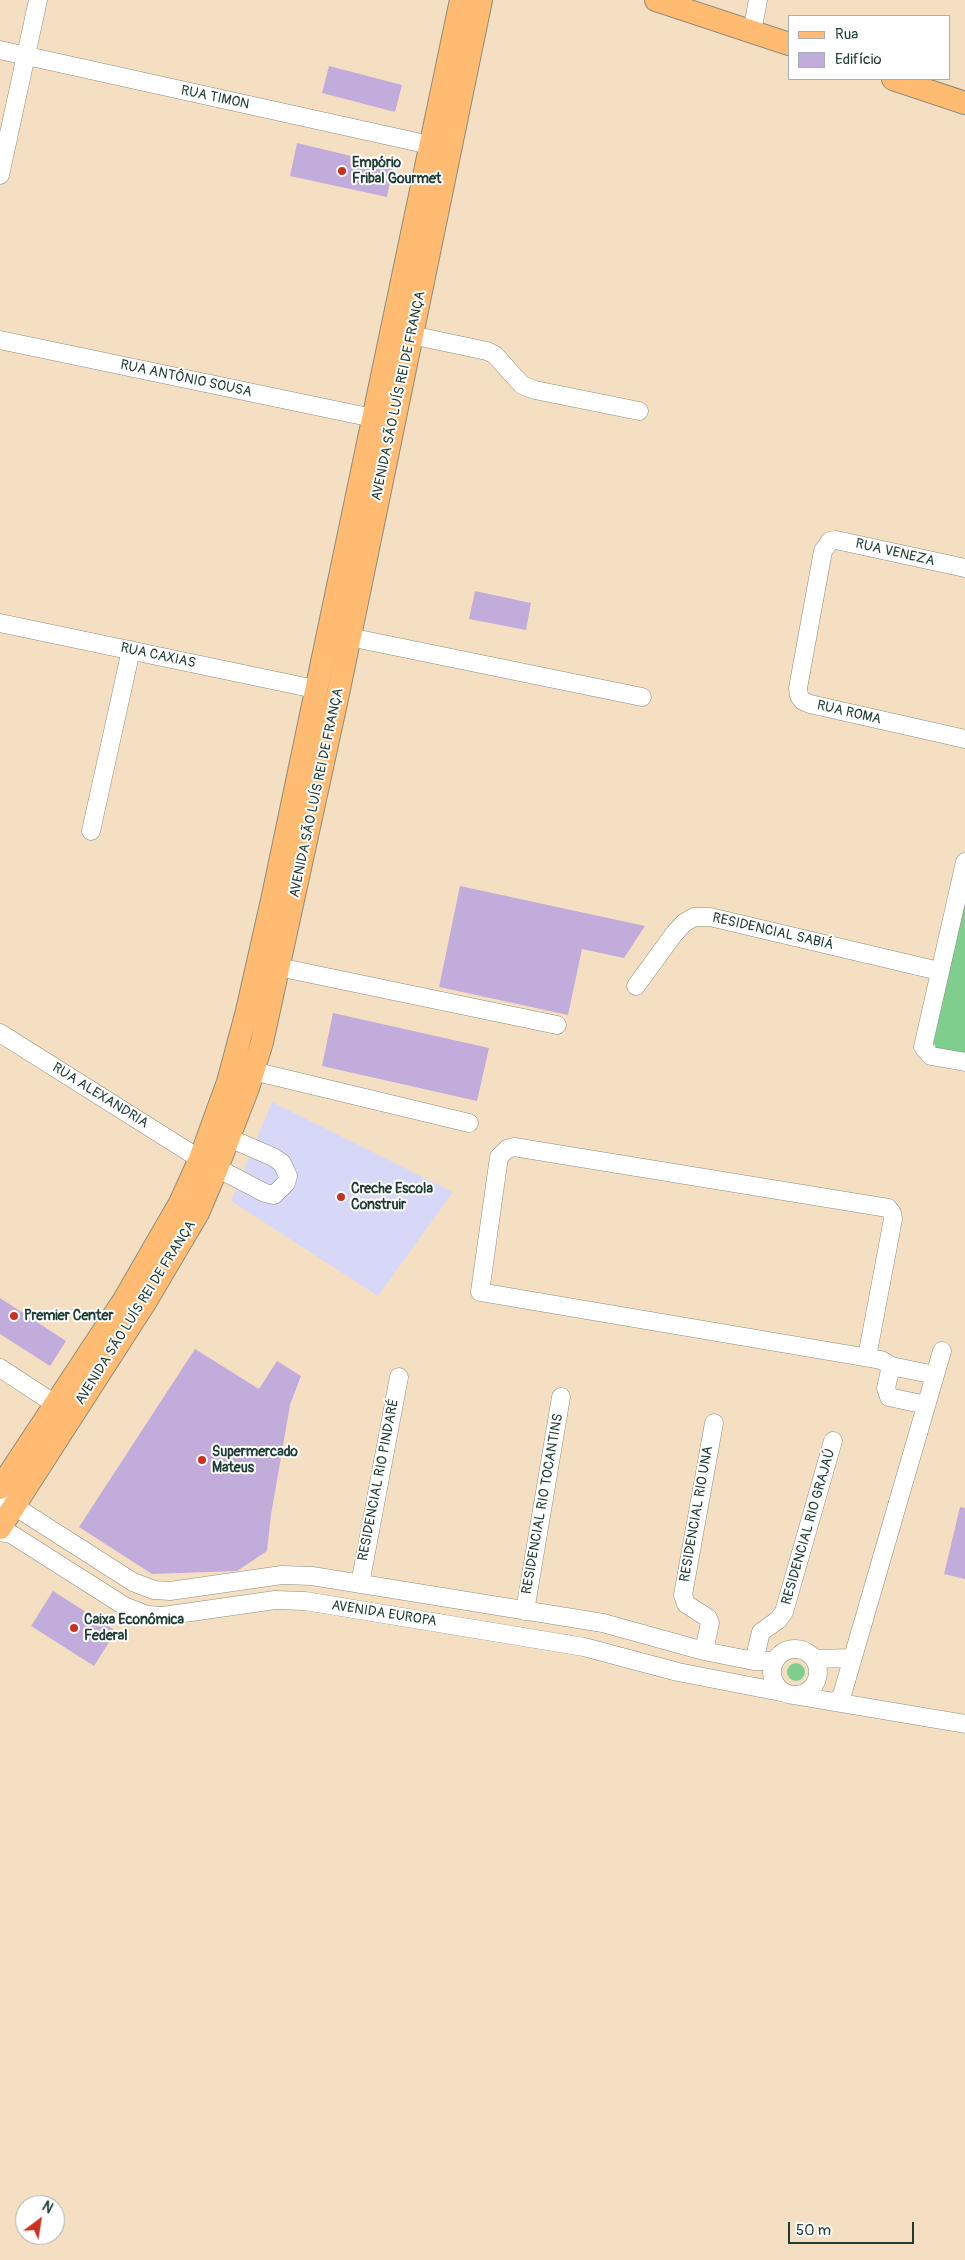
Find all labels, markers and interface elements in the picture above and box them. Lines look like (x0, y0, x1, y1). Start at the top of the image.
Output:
legend (788, 15, 950, 80)
text: Rua (835, 25, 858, 44)
text: Edifício (835, 50, 881, 69)
street label: RUA TIMON (179, 83, 251, 113)
place label: Empório Fribal Gourmet (352, 155, 441, 188)
marker: Empório Fribal Gourmet (336, 165, 348, 177)
street label: AVENIDA SÃO LUÍS REI DE FRANÇA (369, 290, 429, 502)
street label: RUA ANTÔNIO SOUSA (119, 357, 253, 401)
street label: RUA VENEZA (854, 536, 936, 570)
street label: RUA CAXIAS (119, 640, 197, 672)
street label: AVENIDA SÃO LUÍS REI DE FRANÇA (287, 687, 347, 899)
street label: RUA ROMA (815, 697, 883, 729)
street label: RESIDENCIAL SABIÁ (711, 910, 835, 954)
street label: RUA ALEXANDRIA (49, 1060, 151, 1132)
place label: Creche Escola Construir (351, 1181, 433, 1214)
marker: Creche Escola Construir (335, 1191, 347, 1203)
street label: AVENIDA SÃO LUÍS REI DE FRANÇA (72, 1218, 200, 1408)
place label: Premier Center (24, 1308, 113, 1324)
marker: Premier Center (8, 1310, 20, 1322)
street label: RESIDENCIAL RIO PINDARÉ (355, 1397, 403, 1563)
street label: RESIDENCIAL RIO TOCANTINS (519, 1412, 567, 1596)
place label: Supermercado Mateus (212, 1444, 298, 1476)
street label: RESIDENCIAL RIO UNA (677, 1445, 717, 1583)
street label: RESIDENCIAL RIO GRAJAÚ (779, 1447, 839, 1607)
marker: Supermercado Mateus (196, 1454, 208, 1466)
street label: AVENIDA EUROPA (330, 1597, 438, 1631)
place label: Caixa Econômica Federal (84, 1612, 184, 1644)
marker: Caixa Econômica Federal (68, 1622, 80, 1634)
north arrow (15, 2195, 65, 2245)
text: N (39, 2198, 56, 2217)
scale bar (790, 2212, 916, 2244)
text: 50 m (796, 2221, 831, 2240)

